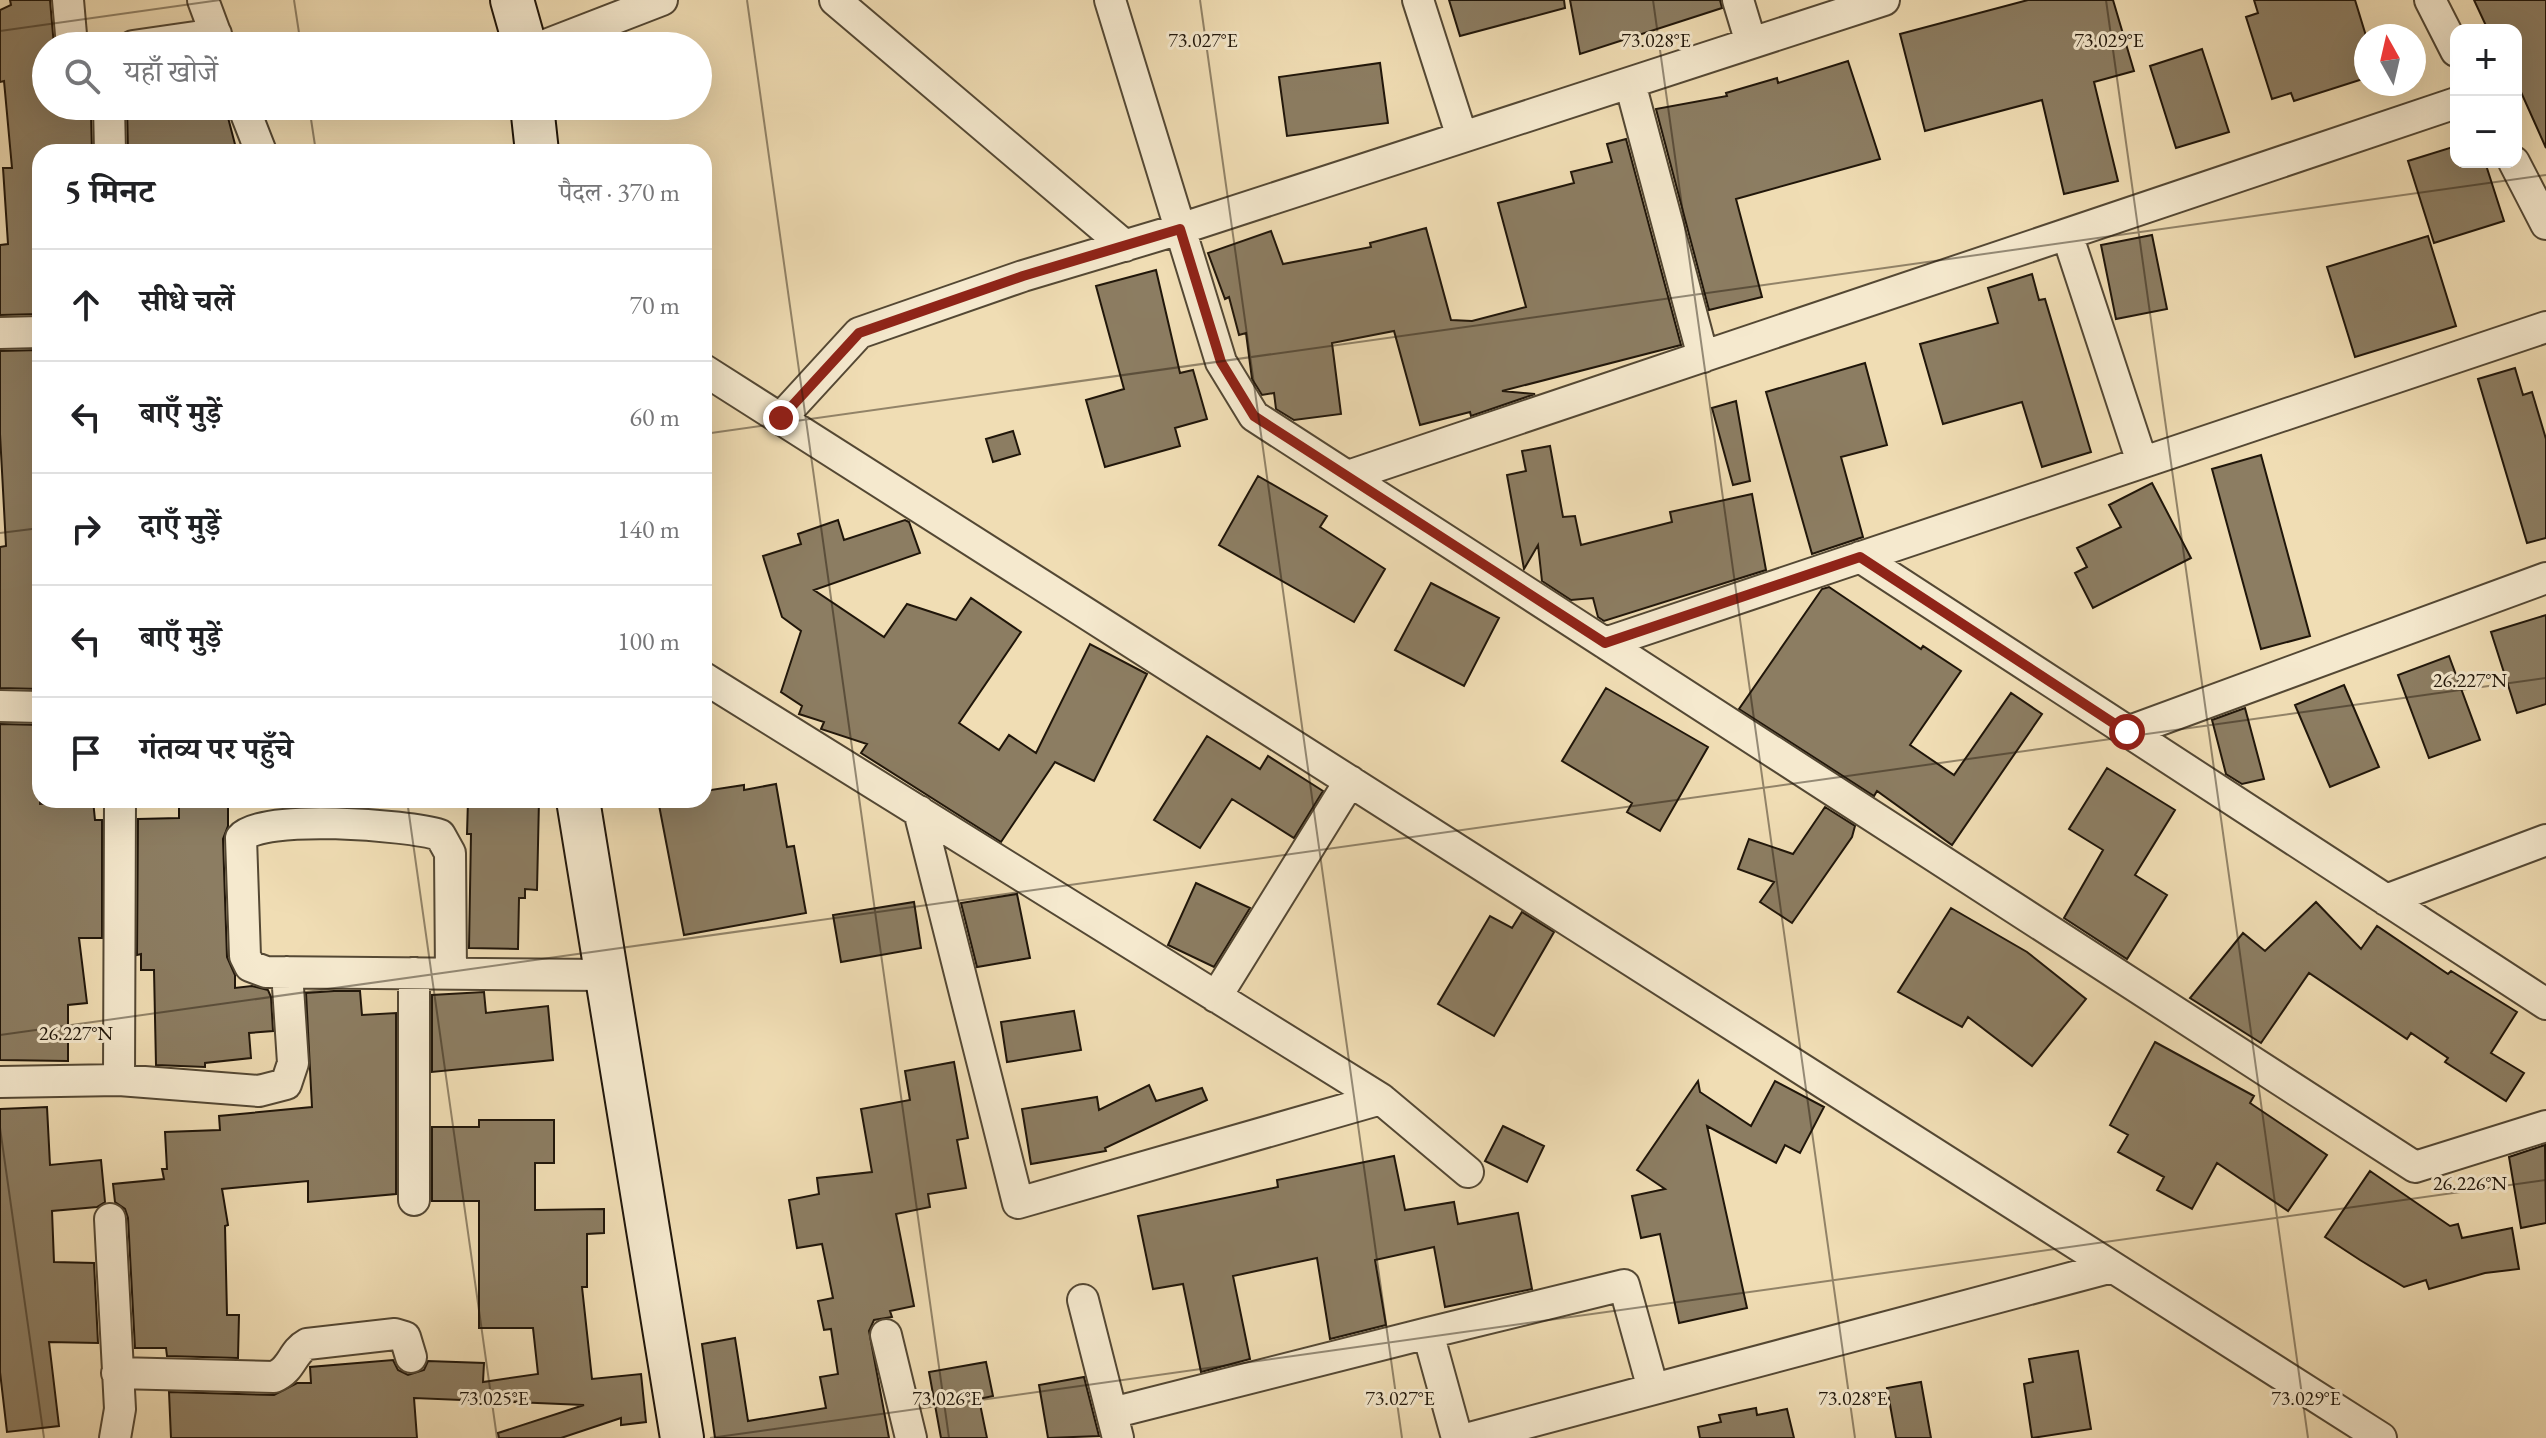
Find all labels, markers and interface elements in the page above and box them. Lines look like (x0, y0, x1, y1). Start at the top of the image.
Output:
north arrow (2354, 24, 2426, 96)
map controls (2450, 24, 2522, 168)
button: + (2450, 24, 2522, 96)
text: 73.027°E (1168, 27, 1238, 53)
text: 73.028°E (1621, 27, 1691, 53)
text: 73.029°E (2074, 27, 2144, 53)
search box (32, 32, 712, 120)
text: यहाँ खोजें (124, 52, 218, 91)
icon: search (60, 54, 104, 98)
button: − (2450, 96, 2522, 168)
text: 5 मिनट (64, 169, 154, 213)
text: पैदल · 370 m (559, 175, 680, 209)
text: सीधे चलें (140, 281, 234, 320)
icon: ahead (64, 283, 108, 327)
text: 70 m (630, 288, 680, 322)
text: बाएँ मुड़ें (140, 393, 221, 432)
icon: left (64, 395, 108, 439)
text: 60 m (630, 400, 680, 434)
route end (763, 400, 799, 436)
text: दाएँ मुड़ें (140, 505, 221, 544)
icon: right (64, 507, 108, 551)
text: 140 m (617, 512, 680, 546)
text: बाएँ मुड़ें (140, 617, 221, 656)
icon: left (64, 619, 108, 663)
text: 100 m (617, 624, 680, 658)
text: 26.227°N (2433, 667, 2507, 693)
route start (2109, 714, 2145, 750)
text: गंतव्य पर पहुँचे (140, 729, 293, 768)
icon: arrive (64, 731, 108, 775)
text: 26.227°N (39, 1020, 113, 1046)
text: 26.226°N (2433, 1170, 2507, 1196)
text: 73.025°E (459, 1385, 529, 1411)
text: 73.026°E (912, 1385, 982, 1411)
text: 73.027°E (1365, 1385, 1435, 1411)
text: 73.028°E (1818, 1385, 1888, 1411)
text: 73.029°E (2271, 1385, 2341, 1411)

